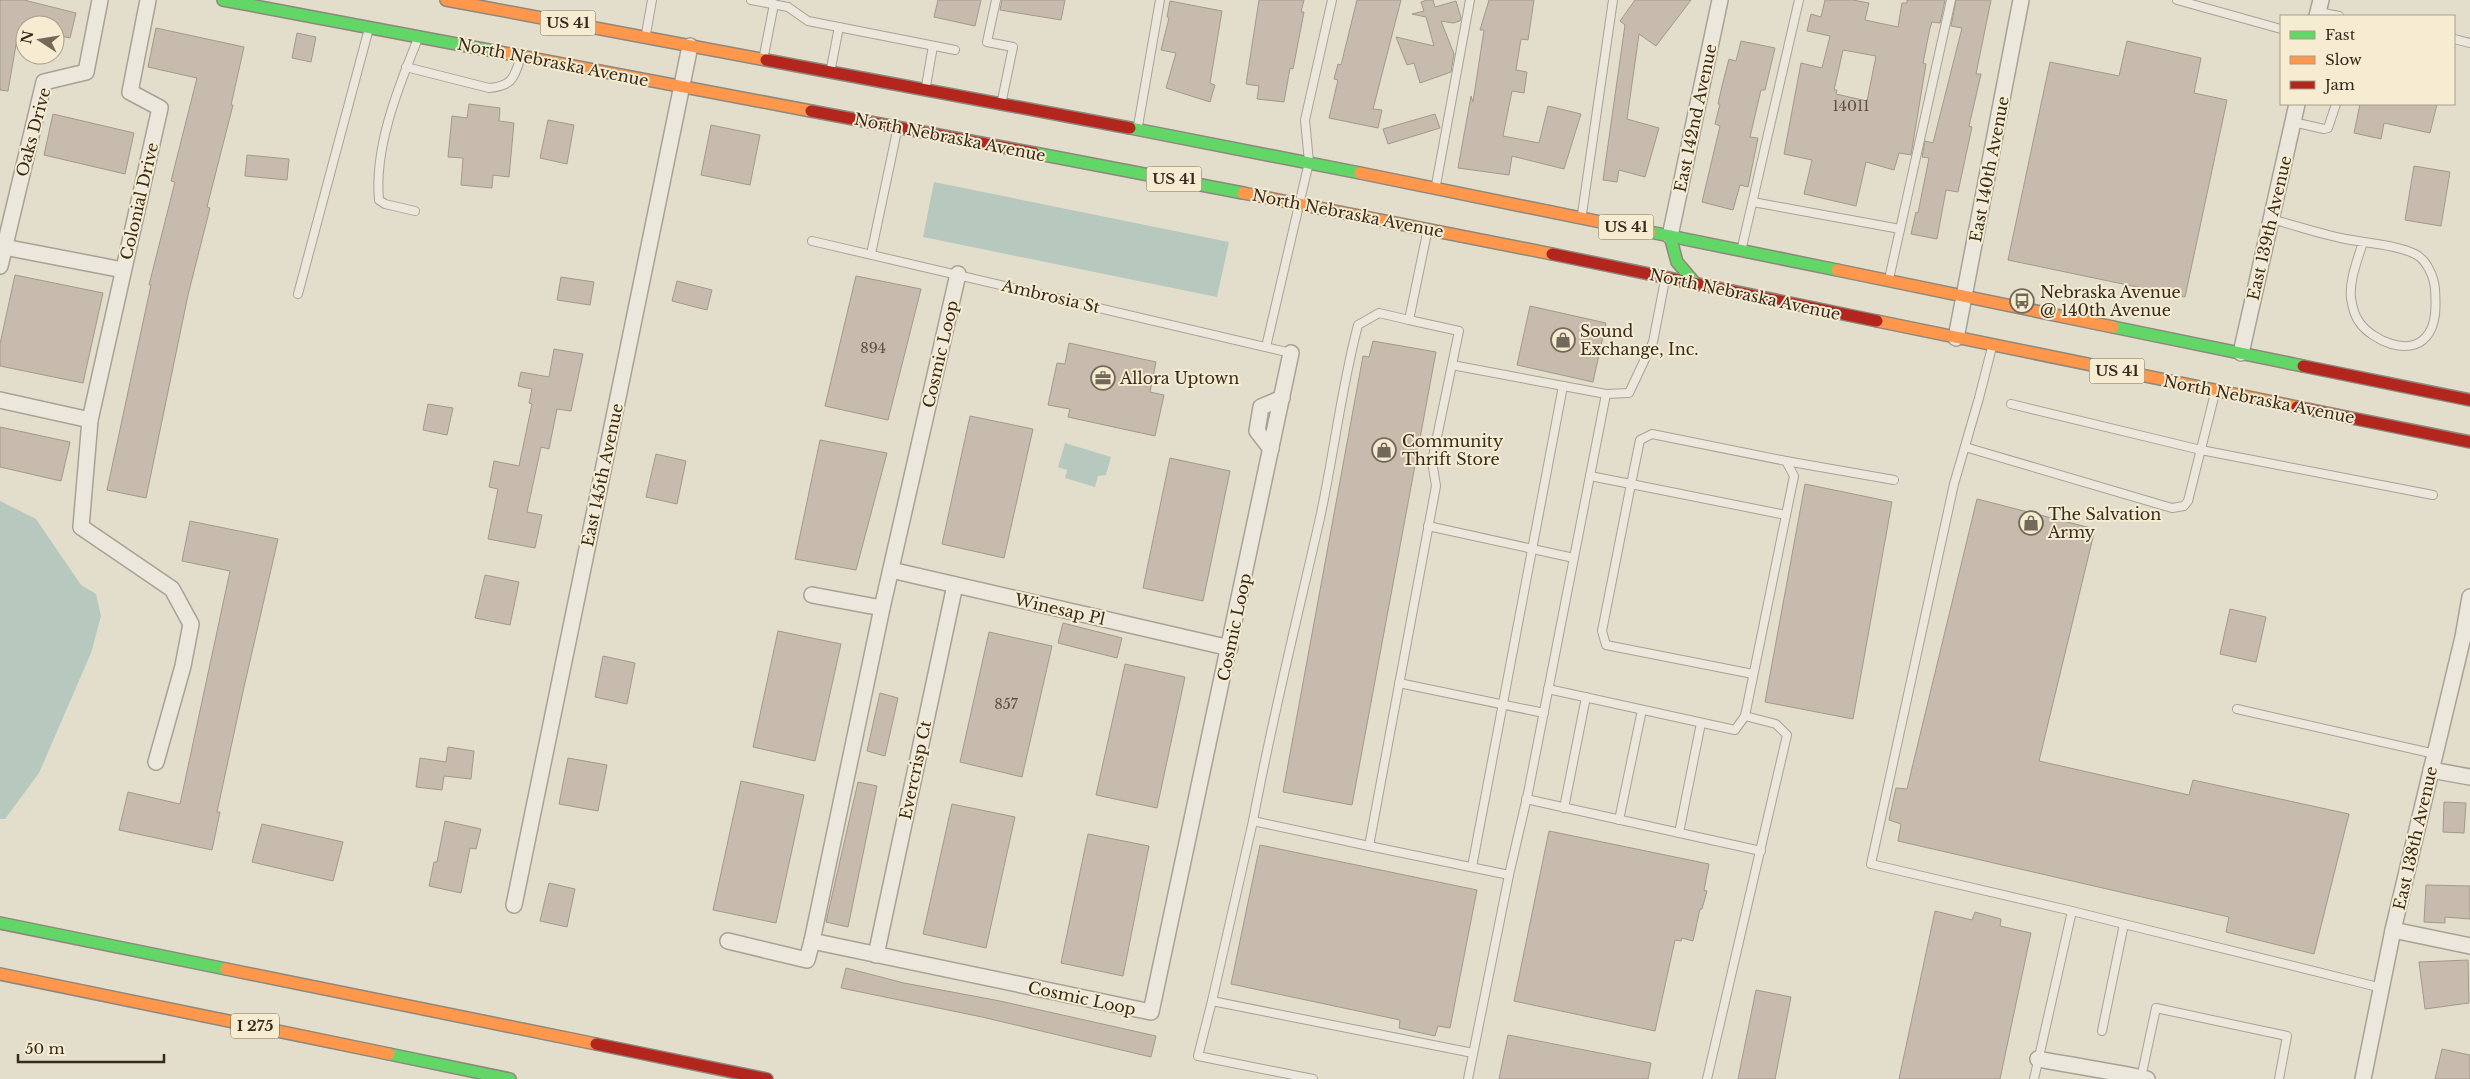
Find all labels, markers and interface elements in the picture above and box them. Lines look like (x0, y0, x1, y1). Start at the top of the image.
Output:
road number: US 41 (540, 10, 596, 36)
north arrow (15, 15, 65, 65)
legend (2280, 15, 2455, 105)
text: Fast (2325, 25, 2356, 44)
text: N (17, 29, 37, 46)
street label: North Nebraska Avenue (456, 34, 650, 90)
street label: East 142nd Avenue (1669, 42, 1721, 194)
text: Slow (2325, 50, 2362, 69)
text: Jam (2323, 75, 2355, 94)
street label: Oaks Drive (12, 85, 54, 179)
street label: East 140th Avenue (1965, 94, 2013, 244)
house number: 14011 (1833, 97, 1869, 115)
street label: North Nebraska Avenue (853, 109, 1047, 165)
street label: Colonial Drive (116, 140, 162, 262)
street label: East 139th Avenue (2243, 154, 2295, 302)
road number: US 41 (1146, 166, 1202, 192)
street label: North Nebraska Avenue (1251, 185, 1445, 241)
road number: US 41 (1598, 214, 1654, 240)
street label: North Nebraska Avenue (1648, 264, 1842, 324)
street label: Ambrosia St (999, 275, 1102, 317)
place label: Nebraska Avenue @ 140th Avenue (2040, 282, 2181, 320)
bus stop icon: Nebraska Avenue @ 140th Avenue (2009, 288, 2035, 314)
street label: Cosmic Loop (918, 298, 962, 410)
place label: Sound Exchange, Inc. (1580, 321, 1699, 359)
shop icon: Sound Exchange, Inc. (1550, 327, 1576, 353)
house number: 894 (860, 339, 886, 357)
road number: US 41 (2090, 358, 2144, 384)
office icon: Allora Uptown (1090, 365, 1116, 391)
place label: Allora Uptown (1119, 368, 1239, 388)
street label: North Nebraska Avenue (2162, 371, 2356, 427)
street label: East 145th Avenue (577, 402, 627, 548)
place label: Community Thrift Store (1402, 431, 1504, 469)
shop icon: Community Thrift Store (1371, 437, 1397, 463)
place label: The Salvation Army (2047, 504, 2161, 542)
shop icon: The Salvation Army (2018, 510, 2044, 536)
street label: Cosmic Loop (1213, 571, 1255, 683)
street label: Winesap Pl (1012, 589, 1107, 629)
house number: 857 (994, 695, 1019, 713)
street label: Evercrisp Ct (895, 719, 935, 821)
street label: East 138th Avenue (2389, 764, 2441, 912)
street label: Cosmic Loop (1026, 977, 1138, 1019)
road number: I 275 (231, 1014, 279, 1038)
scale bar (18, 1032, 164, 1064)
text: 50 m (25, 1039, 65, 1058)

